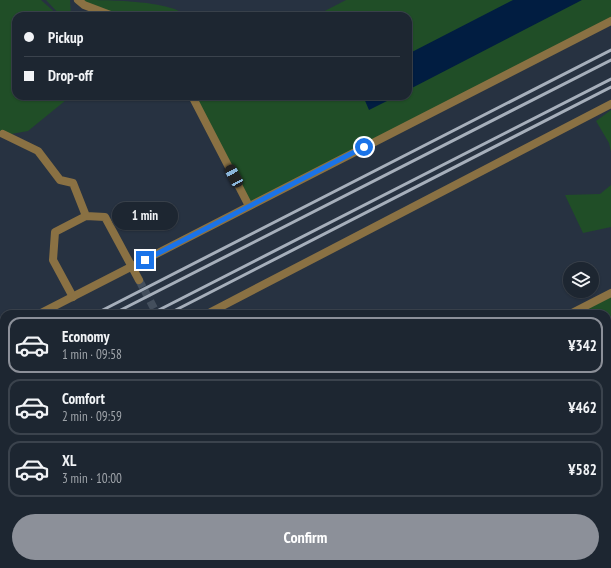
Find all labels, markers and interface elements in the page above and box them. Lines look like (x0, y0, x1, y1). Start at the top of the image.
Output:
text: Pickup (48, 28, 83, 47)
text: Drop-off (48, 66, 93, 85)
route start (355, 138, 373, 156)
car (223, 163, 245, 189)
callout: 1 min (112, 202, 178, 230)
text: 1 min (132, 207, 158, 224)
route end (136, 251, 154, 269)
map controls (563, 262, 599, 298)
button: layers (563, 262, 599, 298)
icon: car (14, 327, 50, 363)
text: Economy (62, 327, 110, 346)
text: ¥342 (568, 336, 597, 355)
text: 1 min · 09:58 (62, 346, 122, 363)
icon: car (14, 389, 50, 425)
text: Comfort (62, 389, 105, 408)
text: ¥462 (568, 398, 597, 417)
text: 2 min · 09:59 (62, 408, 122, 425)
icon: car (14, 451, 50, 487)
text: XL (62, 451, 76, 470)
text: ¥582 (568, 460, 597, 479)
text: 3 min · 10:00 (62, 470, 122, 487)
button: Confirm (12, 514, 599, 560)

